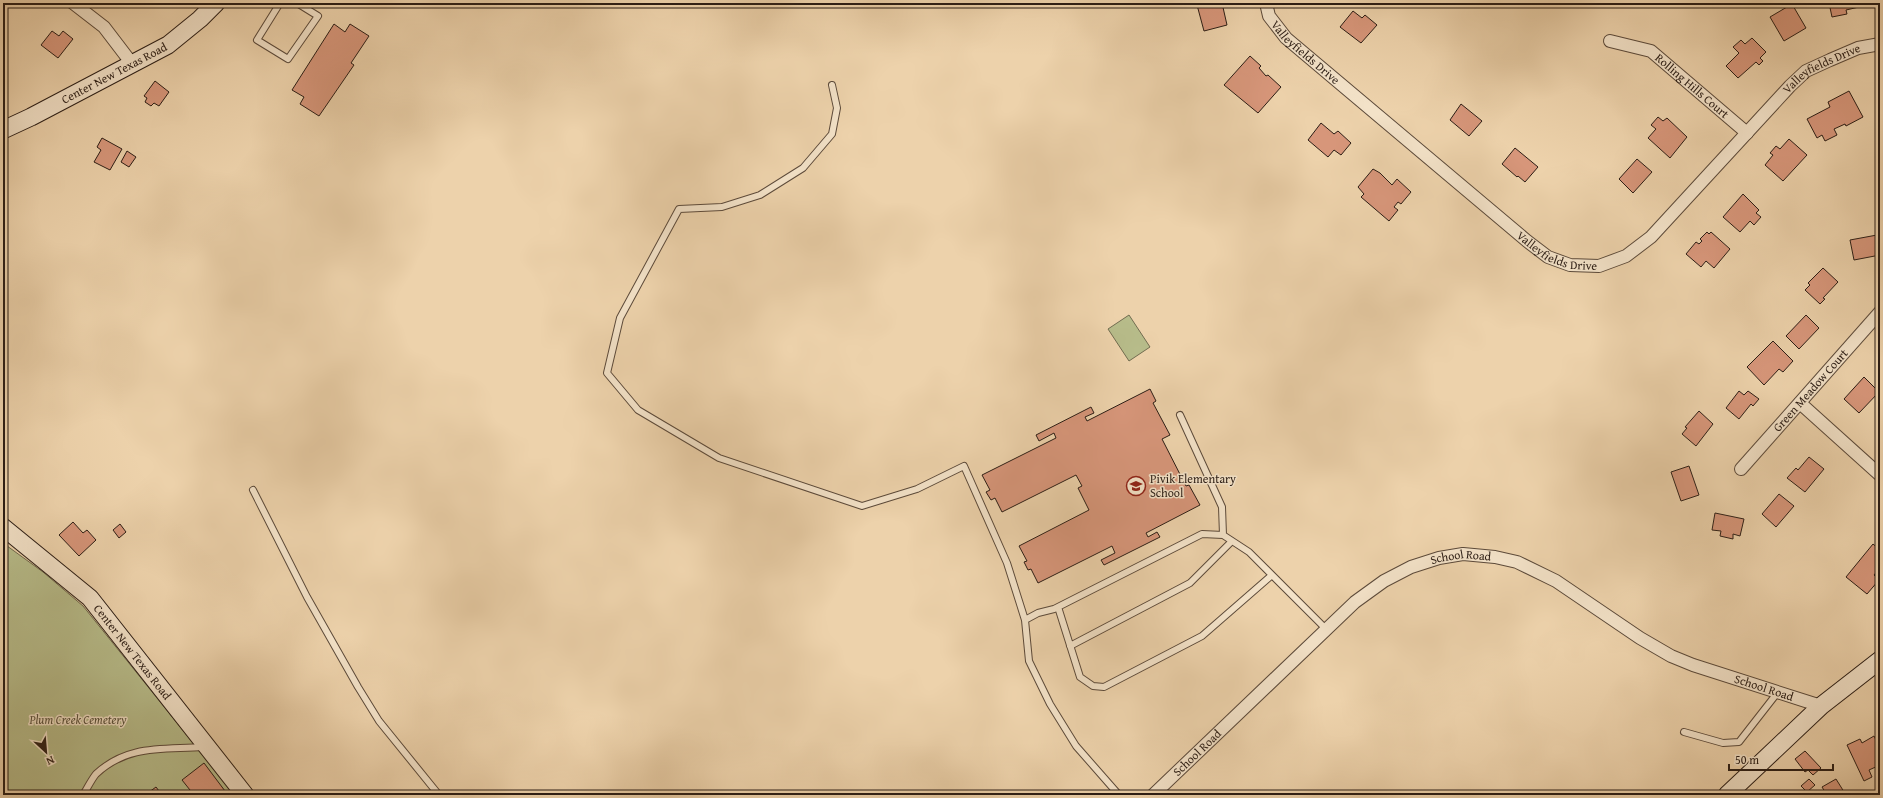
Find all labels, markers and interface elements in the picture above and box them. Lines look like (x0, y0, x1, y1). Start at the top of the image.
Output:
street label: Valleyfields Drive (1267, 16, 1344, 88)
street label: Center New Texas Road (58, 38, 170, 108)
street label: Valleyfields Drive (1778, 39, 1863, 97)
street label: Rolling Hills Court (1652, 49, 1733, 123)
street label: Valleyfields Drive (1513, 227, 1598, 274)
street label: Green Meadow Court (1769, 344, 1852, 435)
place label: Pivik Elementary School (1150, 470, 1236, 501)
school or university icon: Pivik Elementary School (1125, 475, 1147, 497)
street label: School Road (1428, 545, 1493, 568)
street label: Center New Texas Road (90, 600, 176, 703)
street label: School Road (1732, 670, 1796, 705)
park label: Plum Creek Cemetery (29, 711, 127, 728)
street label: School Road (1169, 725, 1225, 780)
north arrow (26, 732, 66, 772)
scale bar (1729, 746, 1833, 772)
text: 50 m (1735, 751, 1759, 768)
text: N (43, 752, 57, 770)

